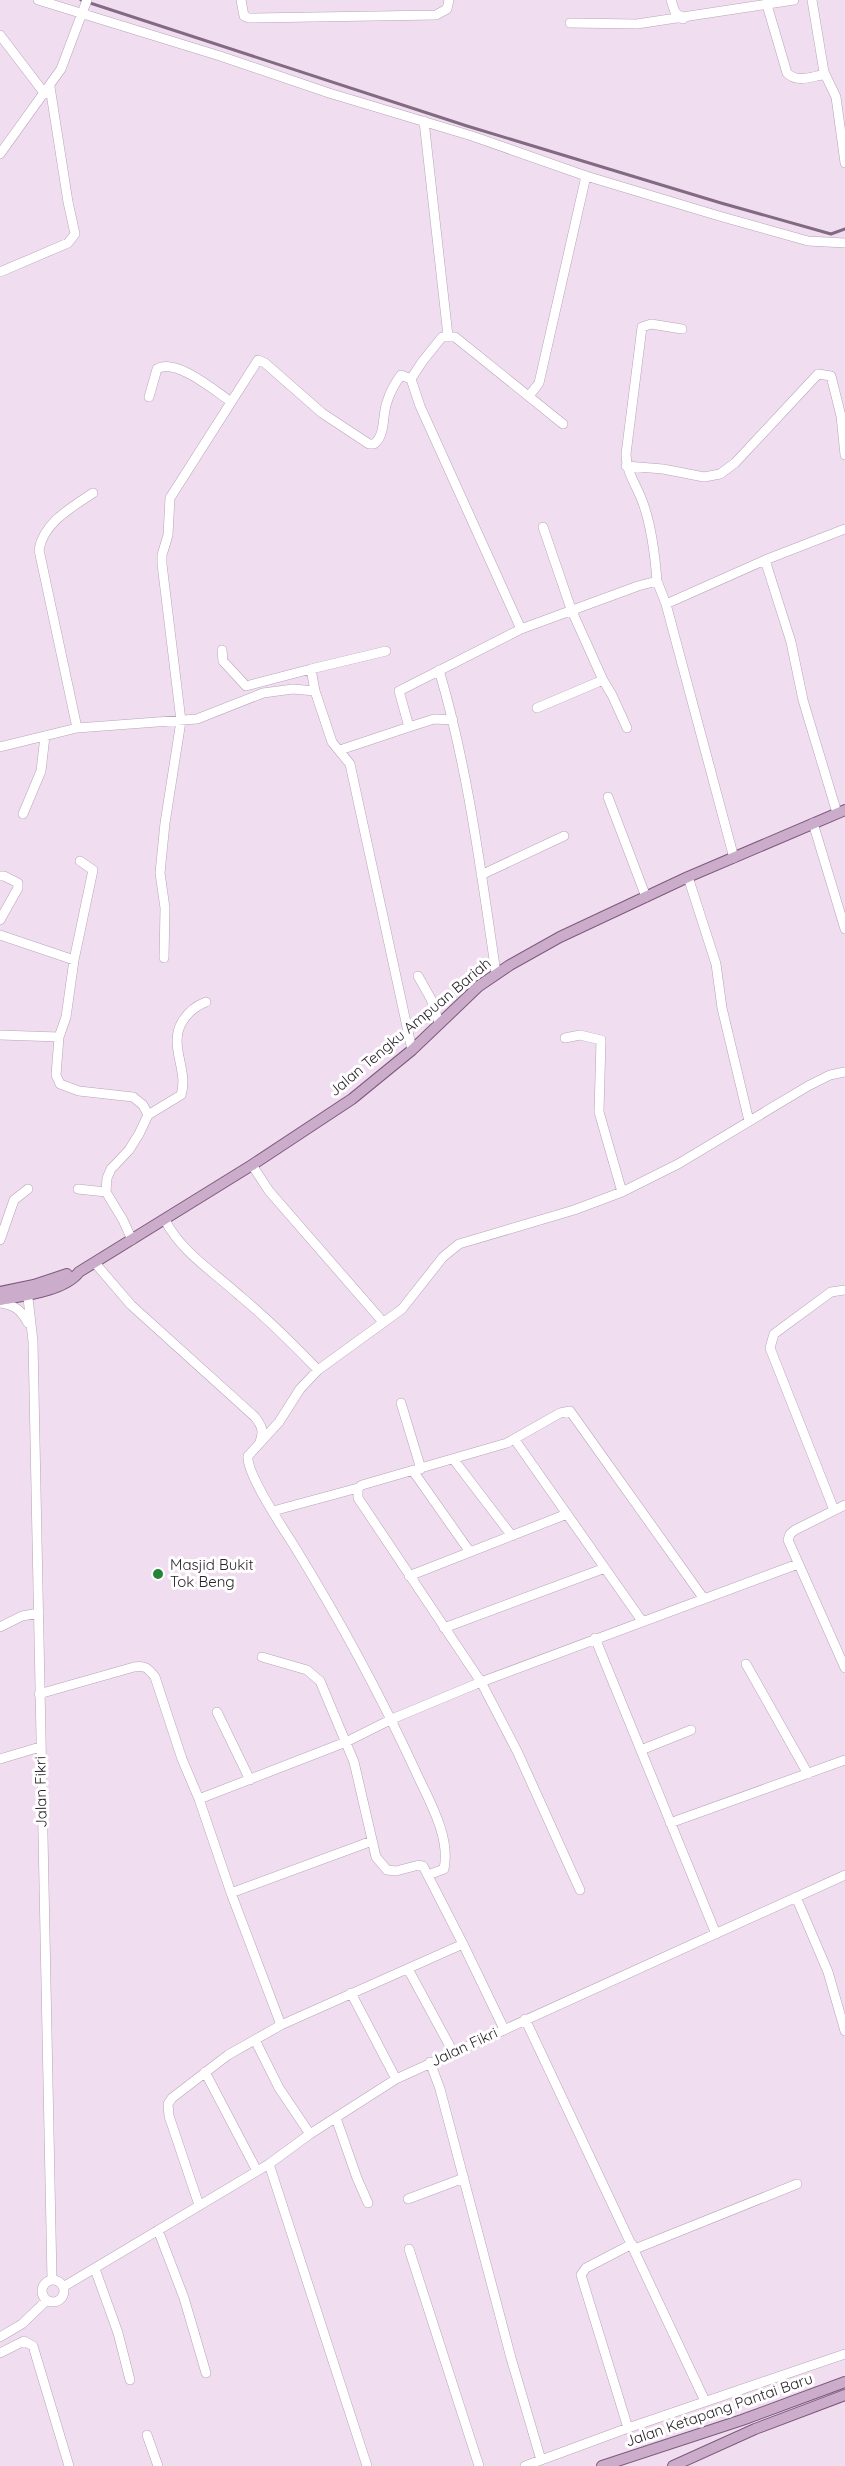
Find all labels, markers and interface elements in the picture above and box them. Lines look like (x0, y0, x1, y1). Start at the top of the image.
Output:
street label: Jalan Tengku Ampuan Bariah (325, 953, 495, 1100)
place label: Masjid Bukit Tok Beng (170, 1555, 254, 1591)
marker: Masjid Bukit Tok Beng (151, 1567, 165, 1581)
street label: Jalan Fikri (30, 1756, 51, 1828)
street label: Jalan Fikri (427, 2023, 500, 2070)
street label: Jalan Ketapang Pantai Baru (623, 2368, 815, 2451)

